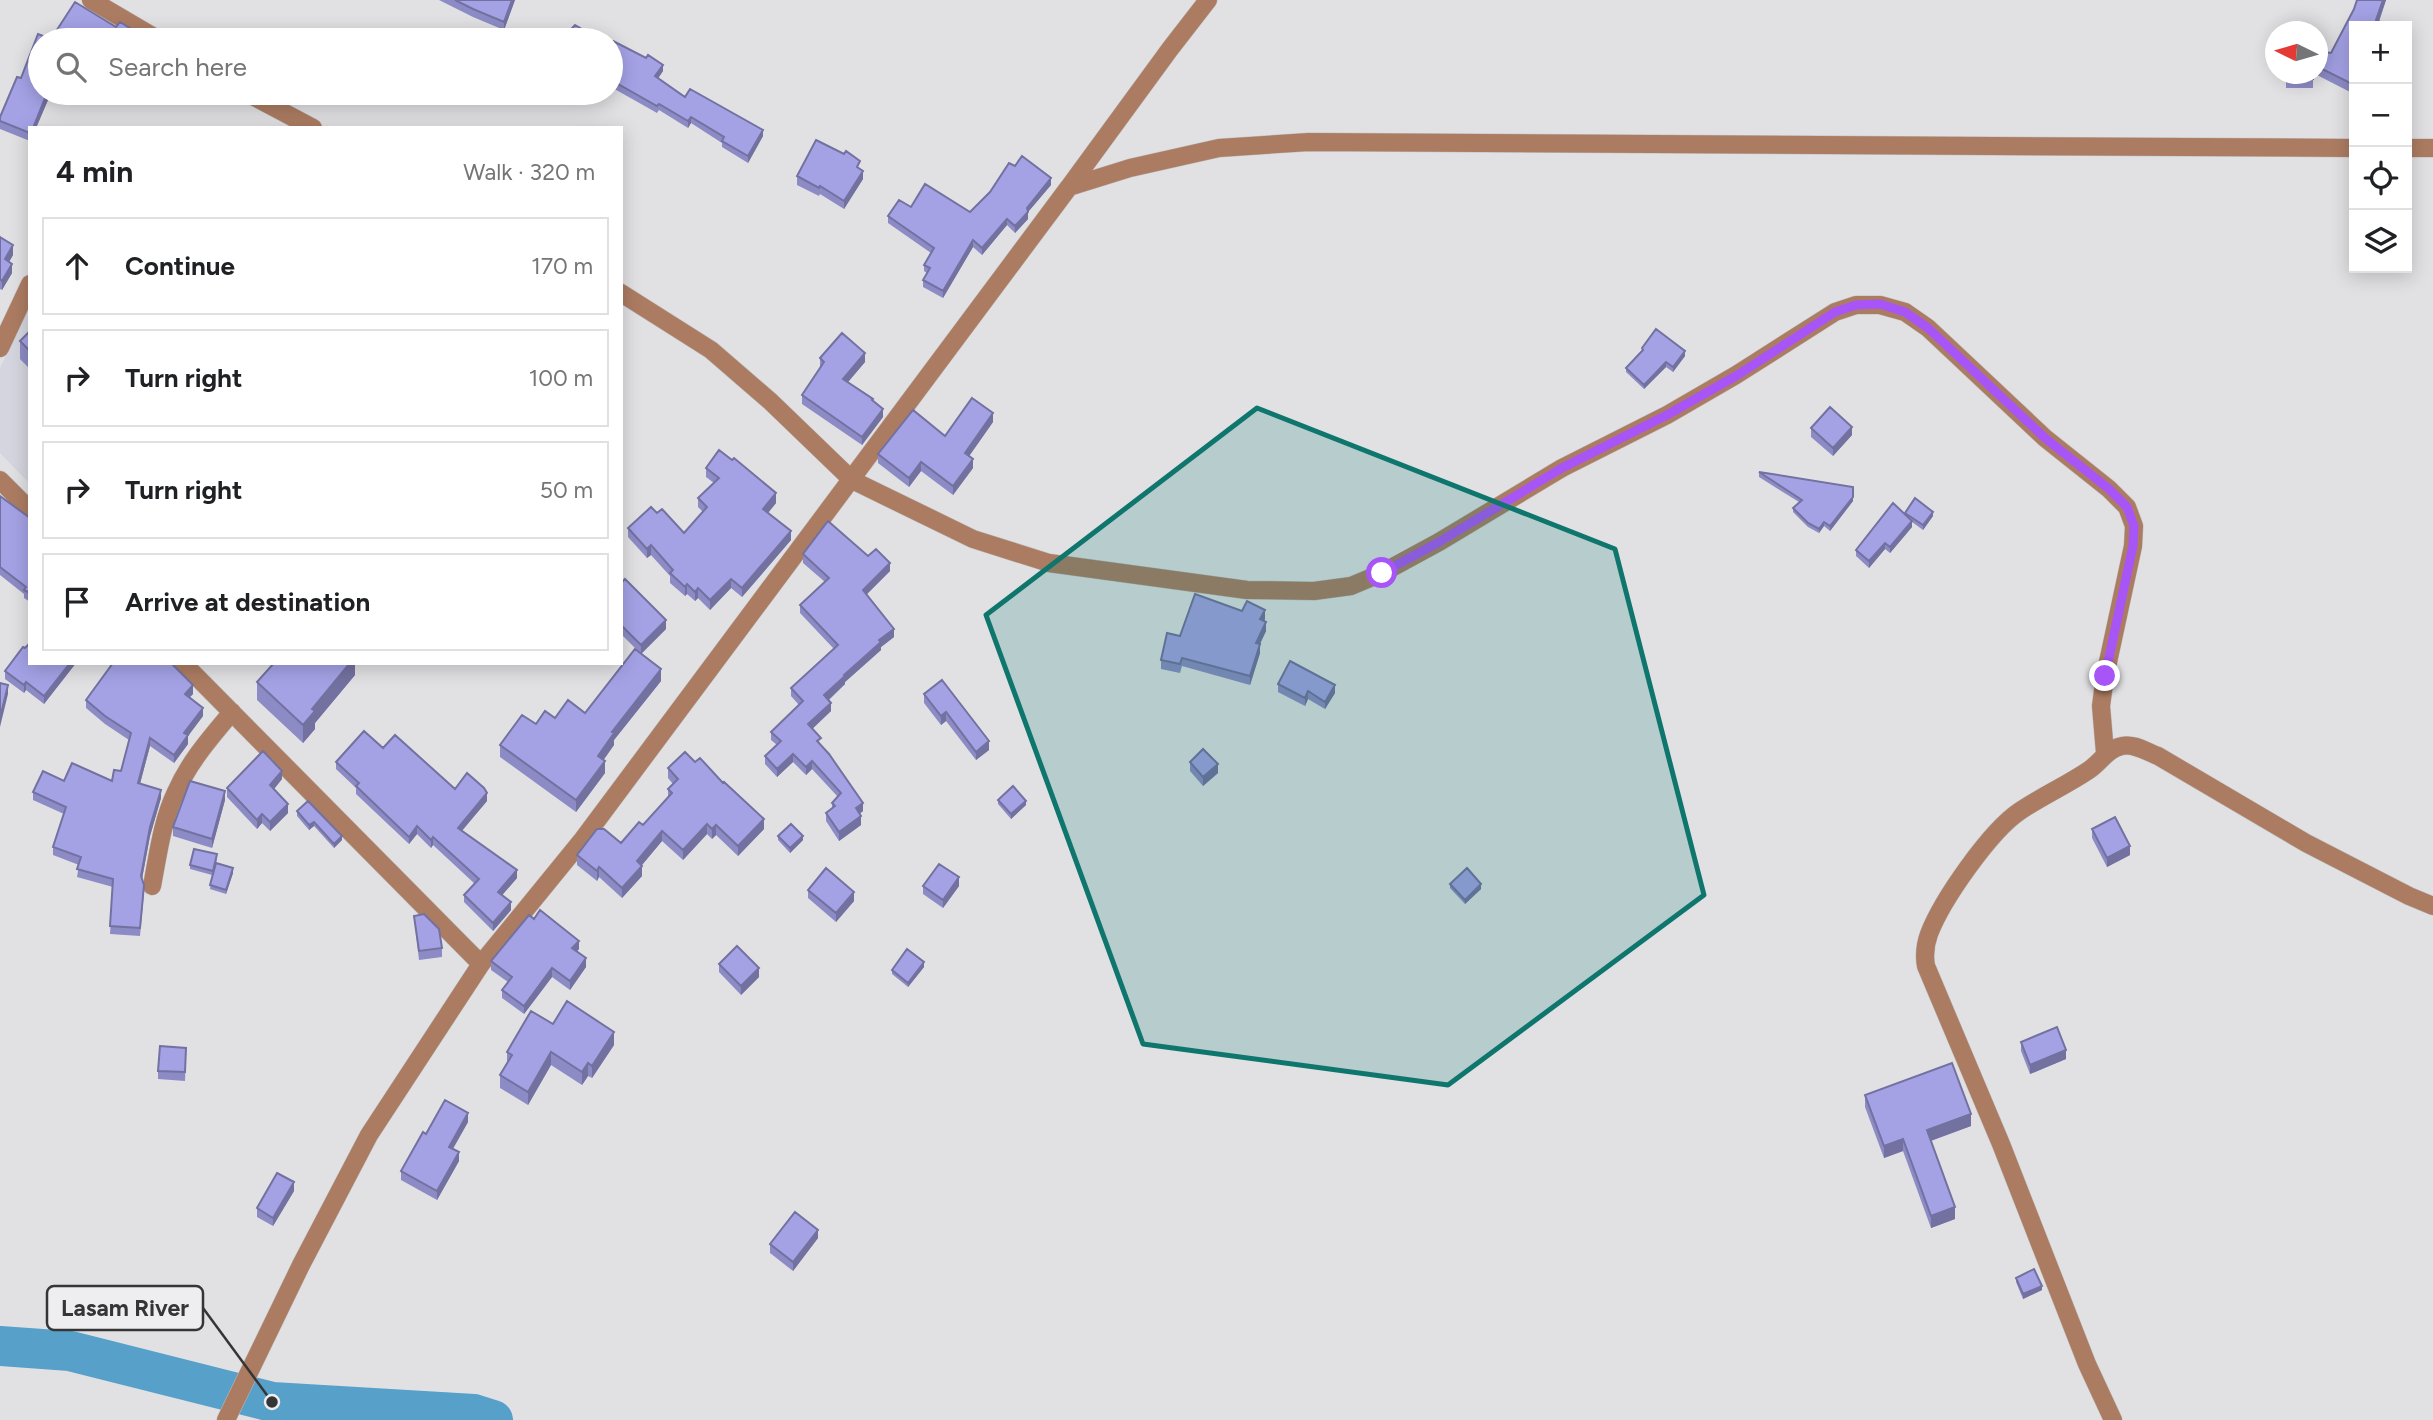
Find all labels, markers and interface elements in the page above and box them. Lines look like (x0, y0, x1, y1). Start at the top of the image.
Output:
north arrow (2265, 21, 2328, 84)
map controls (2349, 21, 2412, 273)
button: + (2349, 21, 2412, 84)
search box (28, 28, 623, 105)
icon: search (52, 48, 90, 86)
text: Search here (108, 51, 247, 83)
button: − (2349, 84, 2412, 147)
button: locate (2349, 147, 2412, 210)
text: 4 min (56, 153, 133, 190)
text: Walk · 320 m (463, 158, 595, 186)
button: layers (2349, 210, 2412, 273)
icon: ahead (58, 247, 96, 285)
text: Continue (125, 250, 235, 282)
text: 170 m (531, 252, 593, 280)
icon: right (58, 359, 96, 397)
text: Turn right (125, 362, 242, 394)
text: 100 m (529, 364, 593, 392)
icon: right (58, 471, 96, 509)
text: Turn right (125, 474, 242, 506)
text: 50 m (540, 476, 593, 504)
route start (1366, 557, 1397, 588)
icon: arrive (58, 583, 96, 621)
text: Arrive at destination (125, 586, 370, 618)
route end (2089, 660, 2120, 691)
callout: Lasam River (47, 1286, 203, 1330)
text: Lasam River (61, 1294, 189, 1322)

